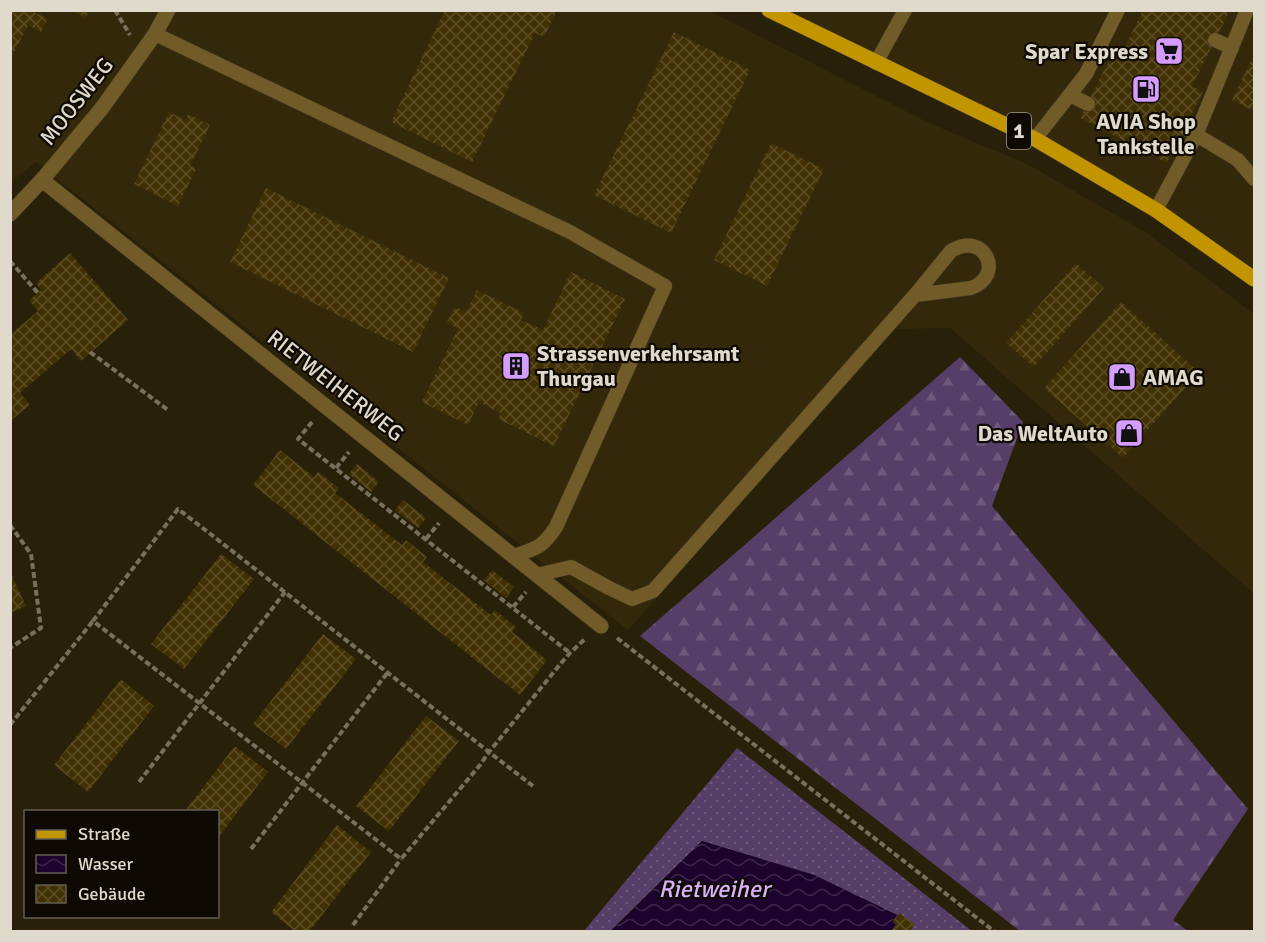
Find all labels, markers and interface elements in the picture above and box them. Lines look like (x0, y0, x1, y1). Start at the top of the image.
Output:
supermarket icon: Spar Express (1153, 35, 1185, 67)
place label: Spar Express (1025, 38, 1148, 65)
street label: MOOSWEG (34, 52, 119, 150)
fuel station icon: AVIA Shop Tankstelle (1130, 73, 1162, 105)
place label: AVIA Shop Tankstelle (1096, 108, 1196, 160)
road number: 1 (1007, 113, 1031, 149)
street label: RIETWEIHERWEG (262, 324, 409, 447)
place label: Strassenverkehrsamt Thurgau (537, 340, 739, 392)
building icon: Strassenverkehrsamt Thurgau (500, 350, 532, 382)
shop icon: AMAG (1106, 361, 1138, 393)
place label: AMAG (1143, 364, 1204, 391)
shop icon: Das WeltAuto (1113, 417, 1145, 449)
place label: Das WeltAuto (978, 420, 1108, 447)
legend (24, 810, 219, 918)
text: Straße (78, 823, 130, 845)
text: Wasser (78, 853, 134, 875)
water label: Rietweiher (659, 874, 773, 904)
text: Gebäude (78, 883, 146, 905)

